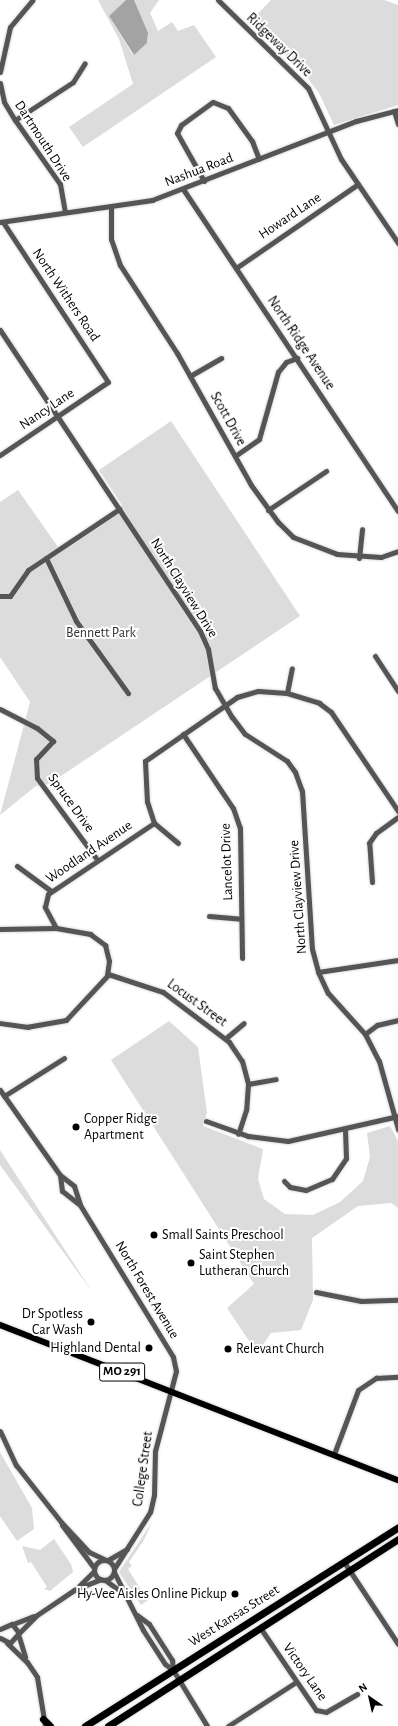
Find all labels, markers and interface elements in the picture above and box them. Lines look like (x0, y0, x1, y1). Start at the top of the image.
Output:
street label: Ridgeway Drive (243, 10, 315, 80)
street label: Dartmouth Drive (11, 98, 75, 184)
street label: Nashua Road (162, 149, 236, 191)
street label: Howard Lane (256, 189, 324, 243)
street label: North Withers Road (29, 245, 103, 345)
street label: North Ridge Avenue (263, 293, 339, 393)
street label: Nancy Lane (16, 385, 78, 433)
street label: Scott Drive (206, 389, 250, 449)
street label: North Clayview Drive (147, 535, 221, 641)
park label: Bennett Park (66, 625, 136, 641)
street label: Spruce Drive (44, 770, 98, 836)
street label: Woodland Avenue (43, 817, 135, 887)
street label: Lancelot Drive (217, 823, 237, 901)
street label: North Clayview Drive (286, 839, 310, 955)
street label: Locust Street (164, 976, 230, 1030)
place label: Copper Ridge Apartment (84, 1111, 157, 1144)
marker: Copper Ridge Apartment (71, 1122, 81, 1132)
place label: Small Saints Preschool (162, 1227, 284, 1243)
marker: Small Saints Preschool (149, 1230, 159, 1240)
street label: North Forest Avenue (111, 1238, 183, 1342)
place label: Saint Stephen Lutheran Church (199, 1247, 289, 1280)
marker: Saint Stephen Lutheran Church (186, 1258, 196, 1268)
place label: Dr Spotless Car Wash (22, 1306, 83, 1338)
marker: Dr Spotless Car Wash (86, 1317, 96, 1327)
place label: Highland Dental (50, 1340, 141, 1356)
place label: Relevant Church (236, 1341, 324, 1357)
marker: Highland Dental (144, 1343, 154, 1353)
marker: Relevant Church (223, 1344, 233, 1354)
road number: MO 291 (99, 1361, 145, 1383)
street label: College Street (129, 1430, 157, 1508)
street label: West Kansas Street (186, 1581, 282, 1651)
place label: Hy-Vee Aisles Online Pickup (77, 1586, 227, 1602)
marker: Hy-Vee Aisles Online Pickup (230, 1589, 240, 1599)
street label: Victory Lane (279, 1640, 331, 1704)
north arrow (350, 1678, 390, 1718)
text: N (357, 1681, 369, 1694)

